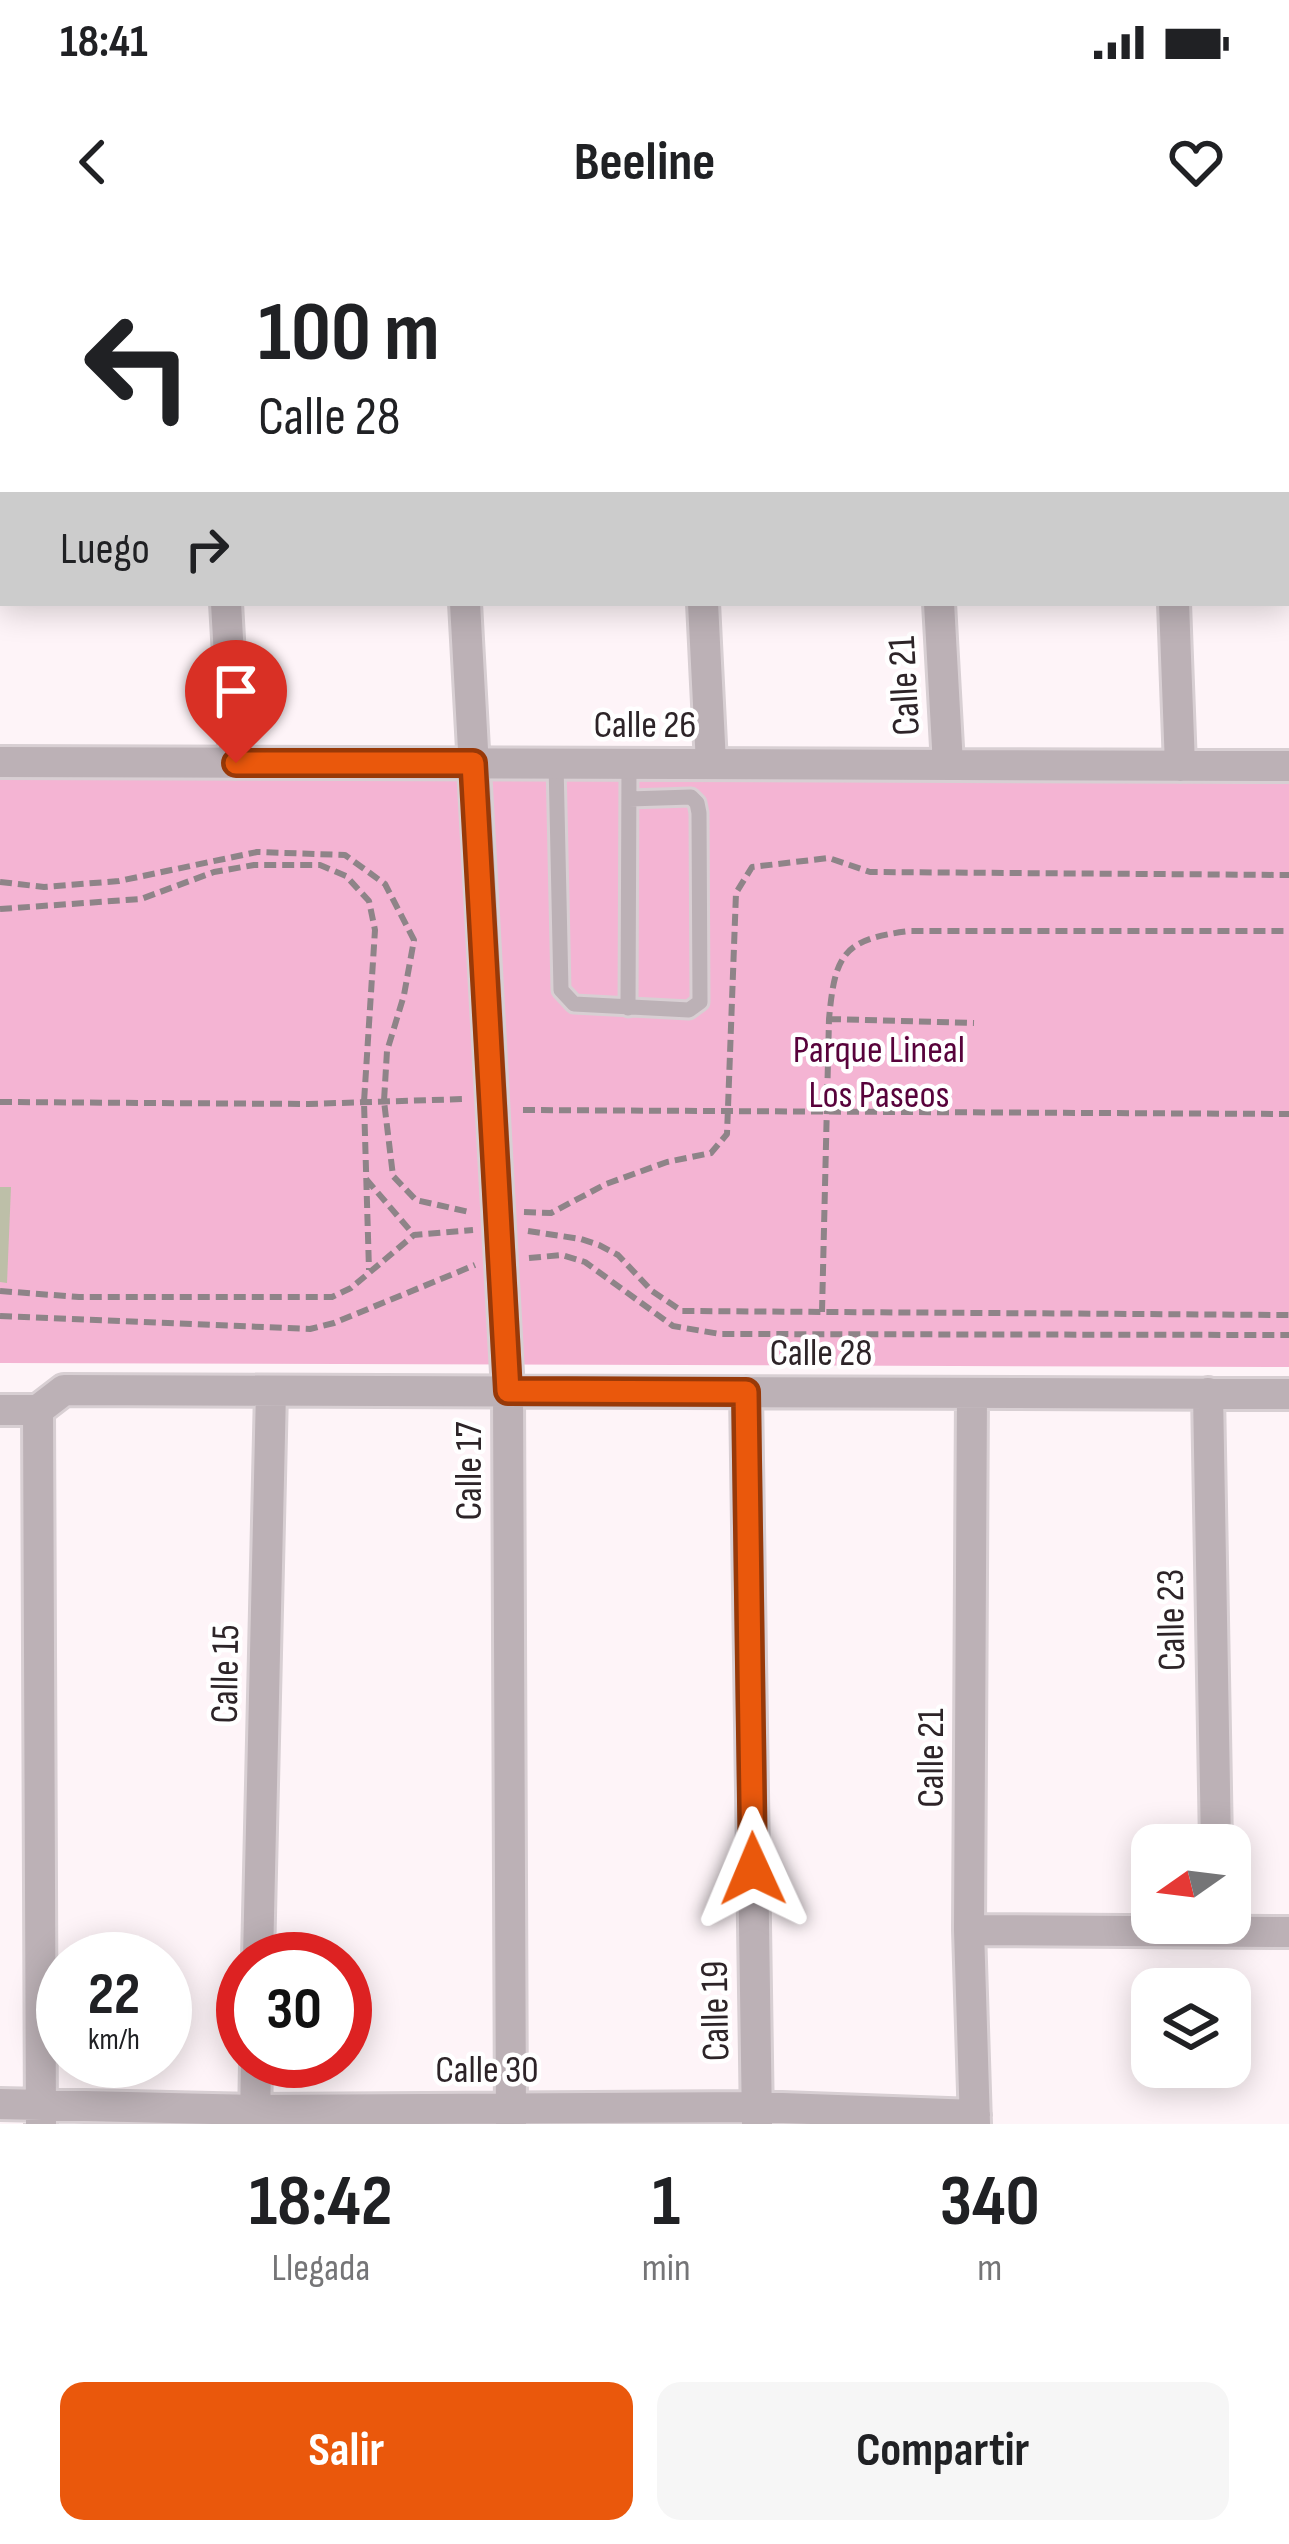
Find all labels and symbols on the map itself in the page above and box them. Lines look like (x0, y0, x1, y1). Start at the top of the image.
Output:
street label: Calle 21 (879, 635, 931, 737)
pin (185, 640, 287, 763)
street label: Calle 26 (594, 702, 696, 749)
park label: Parque Lineal Los Paseos (793, 1027, 965, 1119)
street label: Calle 28 (770, 1330, 872, 1377)
street label: Calle 17 (446, 1421, 493, 1520)
street label: Calle 23 (1148, 1569, 1196, 1671)
street label: Calle 15 (202, 1624, 250, 1724)
street label: Calle 21 (908, 1708, 955, 1808)
position arrow (690, 1806, 816, 1932)
north arrow (1131, 1824, 1251, 1944)
speed limit sign: 30 (216, 1932, 372, 2088)
street label: Calle 19 (692, 1960, 740, 2062)
street label: Calle 30 (435, 2047, 539, 2094)

